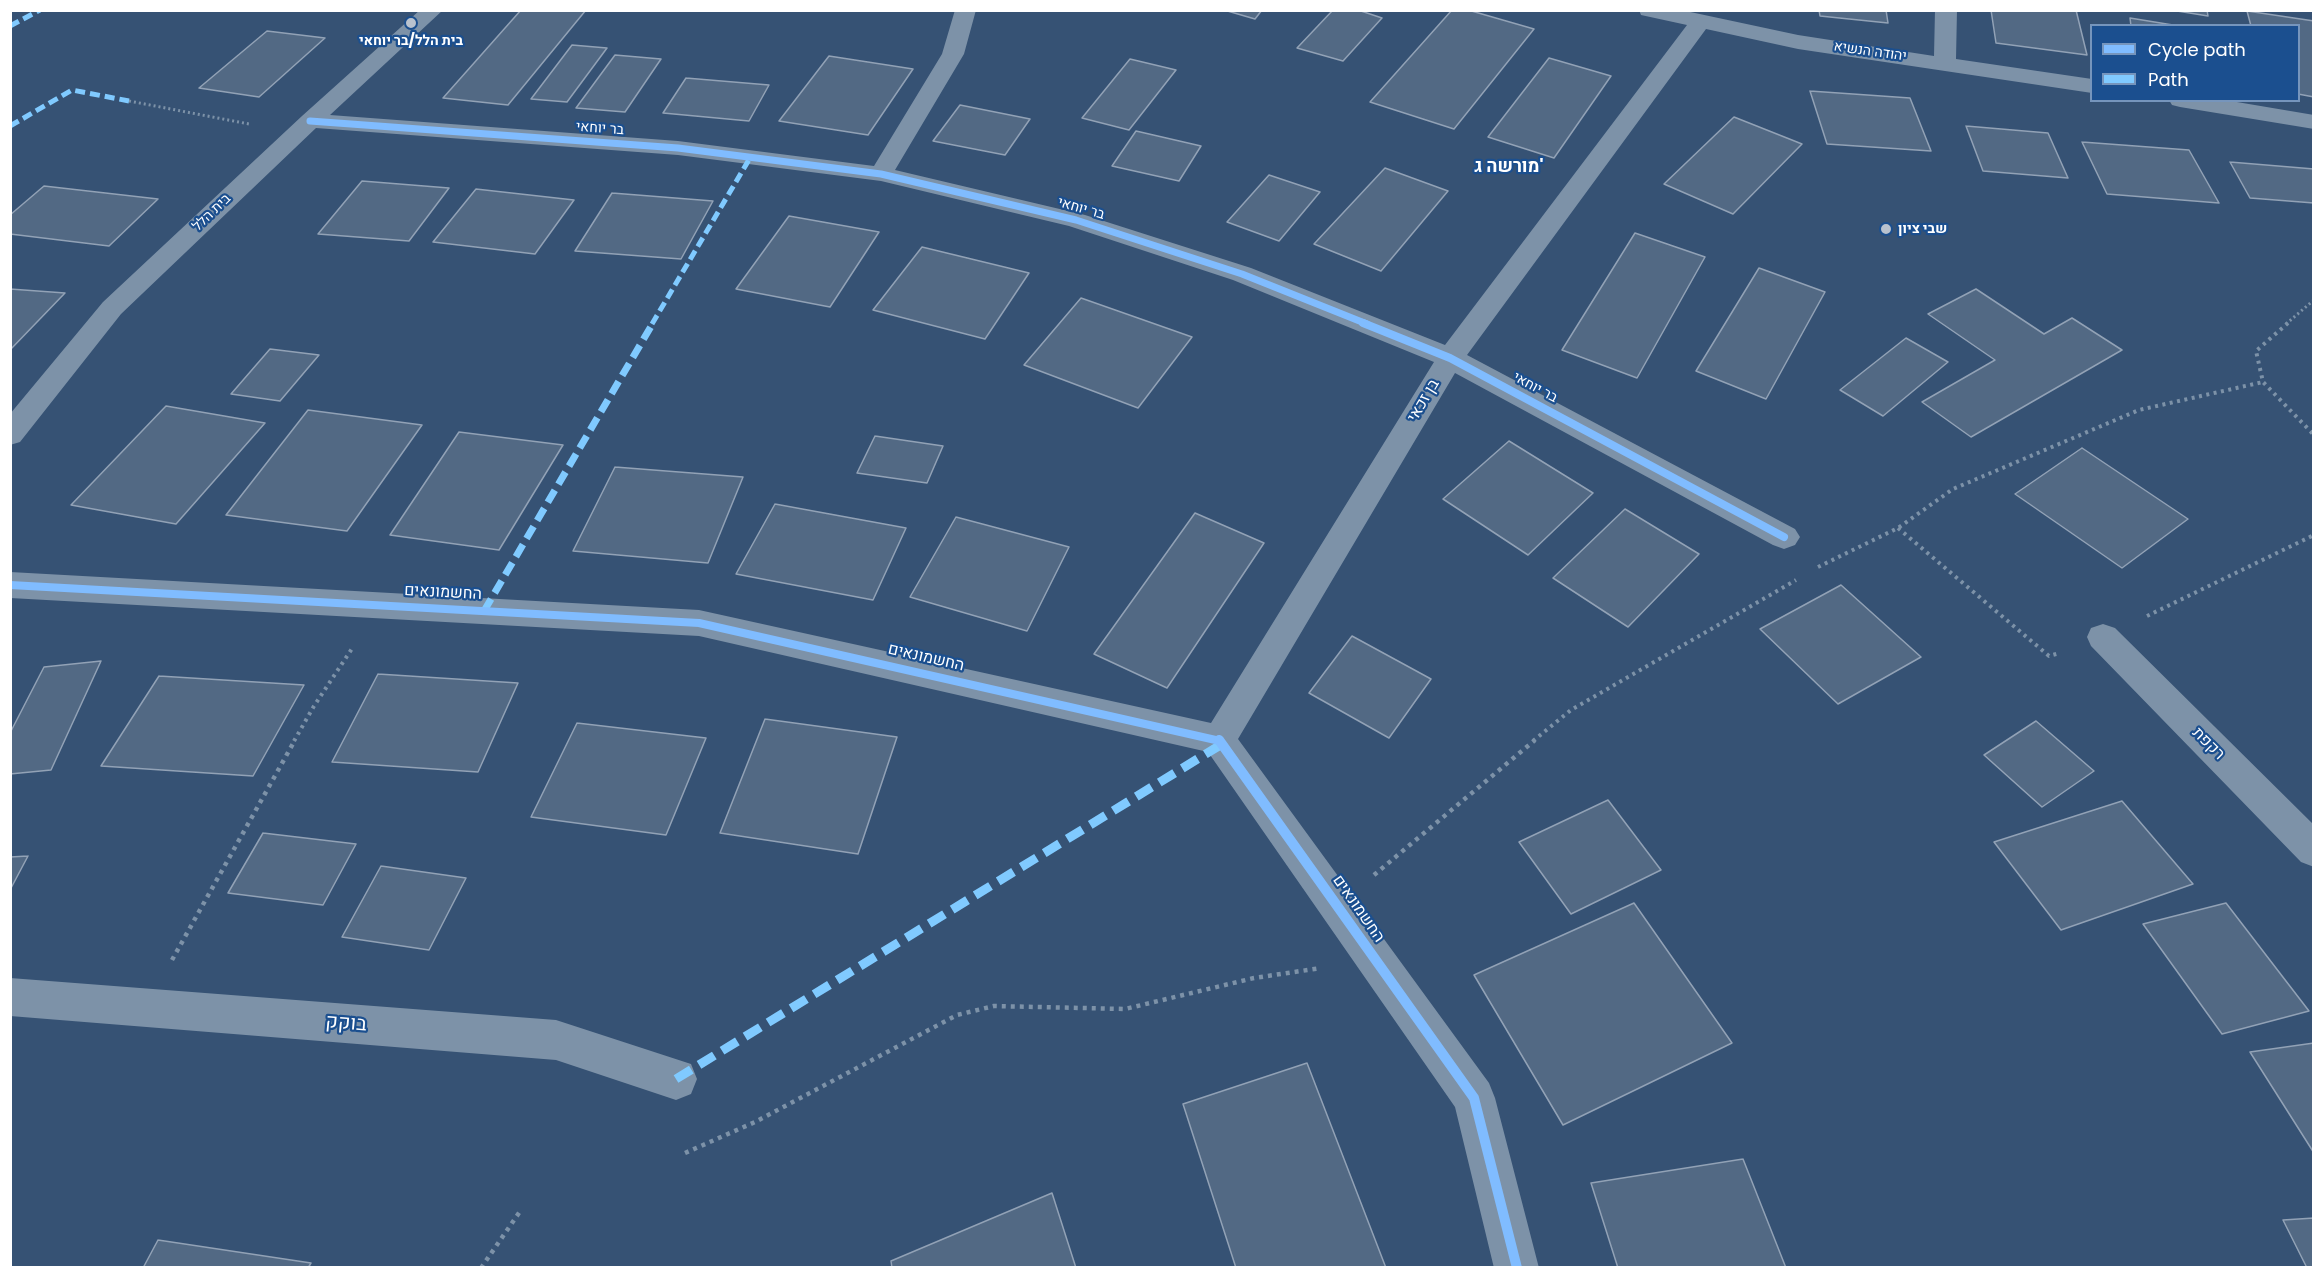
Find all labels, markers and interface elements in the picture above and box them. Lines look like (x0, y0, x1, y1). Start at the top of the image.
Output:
marker: בית הלל/בר יוחאי (404, 16, 418, 30)
legend (2090, 24, 2300, 102)
place label: בית הלל/בר יוחאי (359, 33, 463, 49)
text: Cycle path (2148, 37, 2246, 62)
street label: יהודה הנשיא (1832, 39, 1908, 65)
text: Path (2148, 67, 2189, 92)
street label: בר יוחאי (575, 119, 625, 139)
district label: מורשה ג' (1475, 156, 1543, 178)
street label: בית הלל (189, 191, 235, 235)
street label: בר יוחאי (1056, 194, 1106, 224)
place label: שבי ציון (1898, 221, 1947, 237)
marker: שבי ציון (1879, 222, 1893, 236)
street label: בר יוחאי (1510, 369, 1560, 407)
street label: בן זכאי (1404, 376, 1444, 426)
street label: החשמונאים (404, 581, 482, 605)
street label: החשמונאים (886, 640, 966, 676)
street label: רקפת (2188, 724, 2228, 764)
street label: החשמונאים (1328, 872, 1388, 946)
street label: בוקק (324, 1010, 368, 1038)

